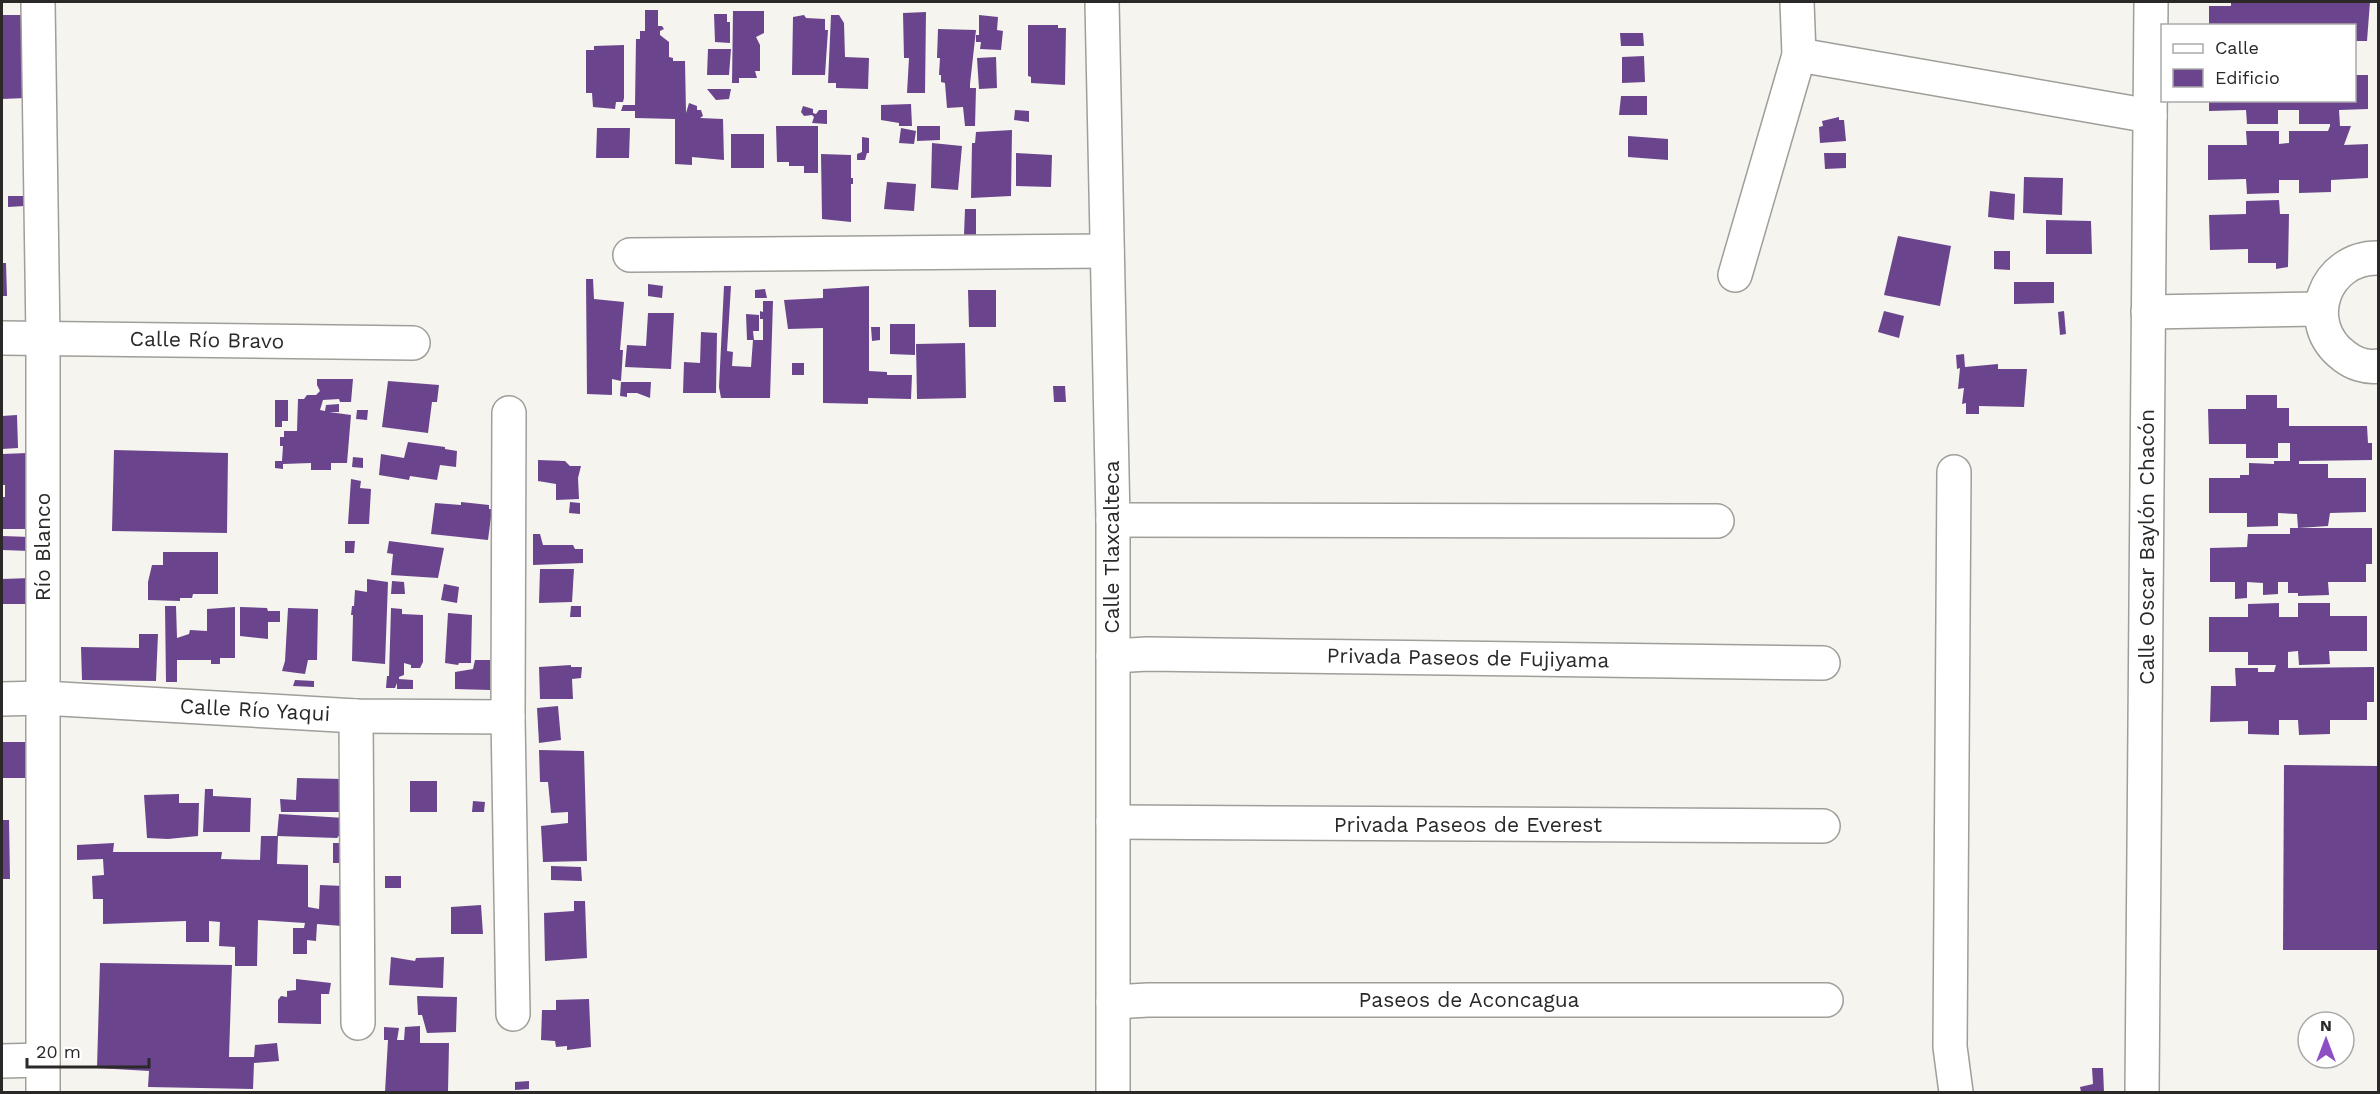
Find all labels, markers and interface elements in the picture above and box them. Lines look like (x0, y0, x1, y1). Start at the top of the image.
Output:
legend (2161, 24, 2356, 102)
text: Calle (2215, 37, 2259, 58)
text: Edificio (2215, 67, 2280, 88)
street label: Calle Río Bravo (129, 326, 285, 353)
street label: Calle Oscar Baylón Chacón (2134, 409, 2159, 685)
street label: Calle Tlaxcalteca (1099, 460, 1124, 634)
street label: Río Blanco (30, 493, 55, 601)
street label: Privada Paseos de Fujiyama (1326, 643, 1610, 672)
street label: Calle Río Yaqui (179, 693, 331, 726)
street label: Privada Paseos de Everest (1334, 812, 1602, 837)
street label: Paseos de Aconcagua (1358, 987, 1580, 1012)
north arrow (2296, 1010, 2356, 1070)
text: N (2320, 1016, 2332, 1035)
scale bar (27, 1031, 148, 1069)
text: 20 m (36, 1041, 81, 1062)

